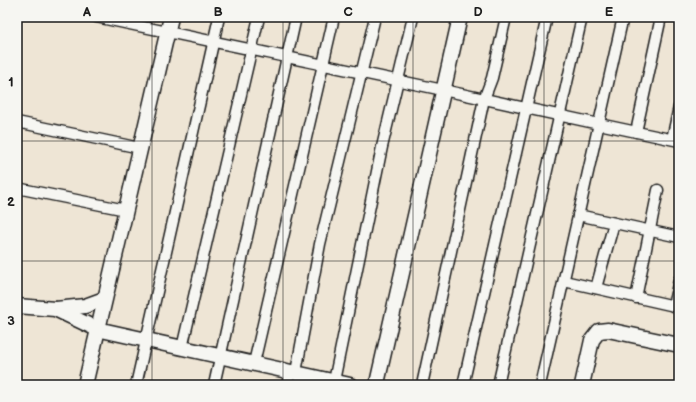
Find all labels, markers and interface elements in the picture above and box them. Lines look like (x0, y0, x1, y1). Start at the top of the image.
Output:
text: A (82, 4, 91, 20)
text: B (213, 4, 223, 20)
text: C (343, 4, 353, 20)
text: D (473, 4, 483, 20)
text: E (605, 4, 614, 20)
text: 1 (8, 74, 14, 90)
text: 2 (7, 194, 15, 210)
text: 3 (7, 313, 15, 329)

